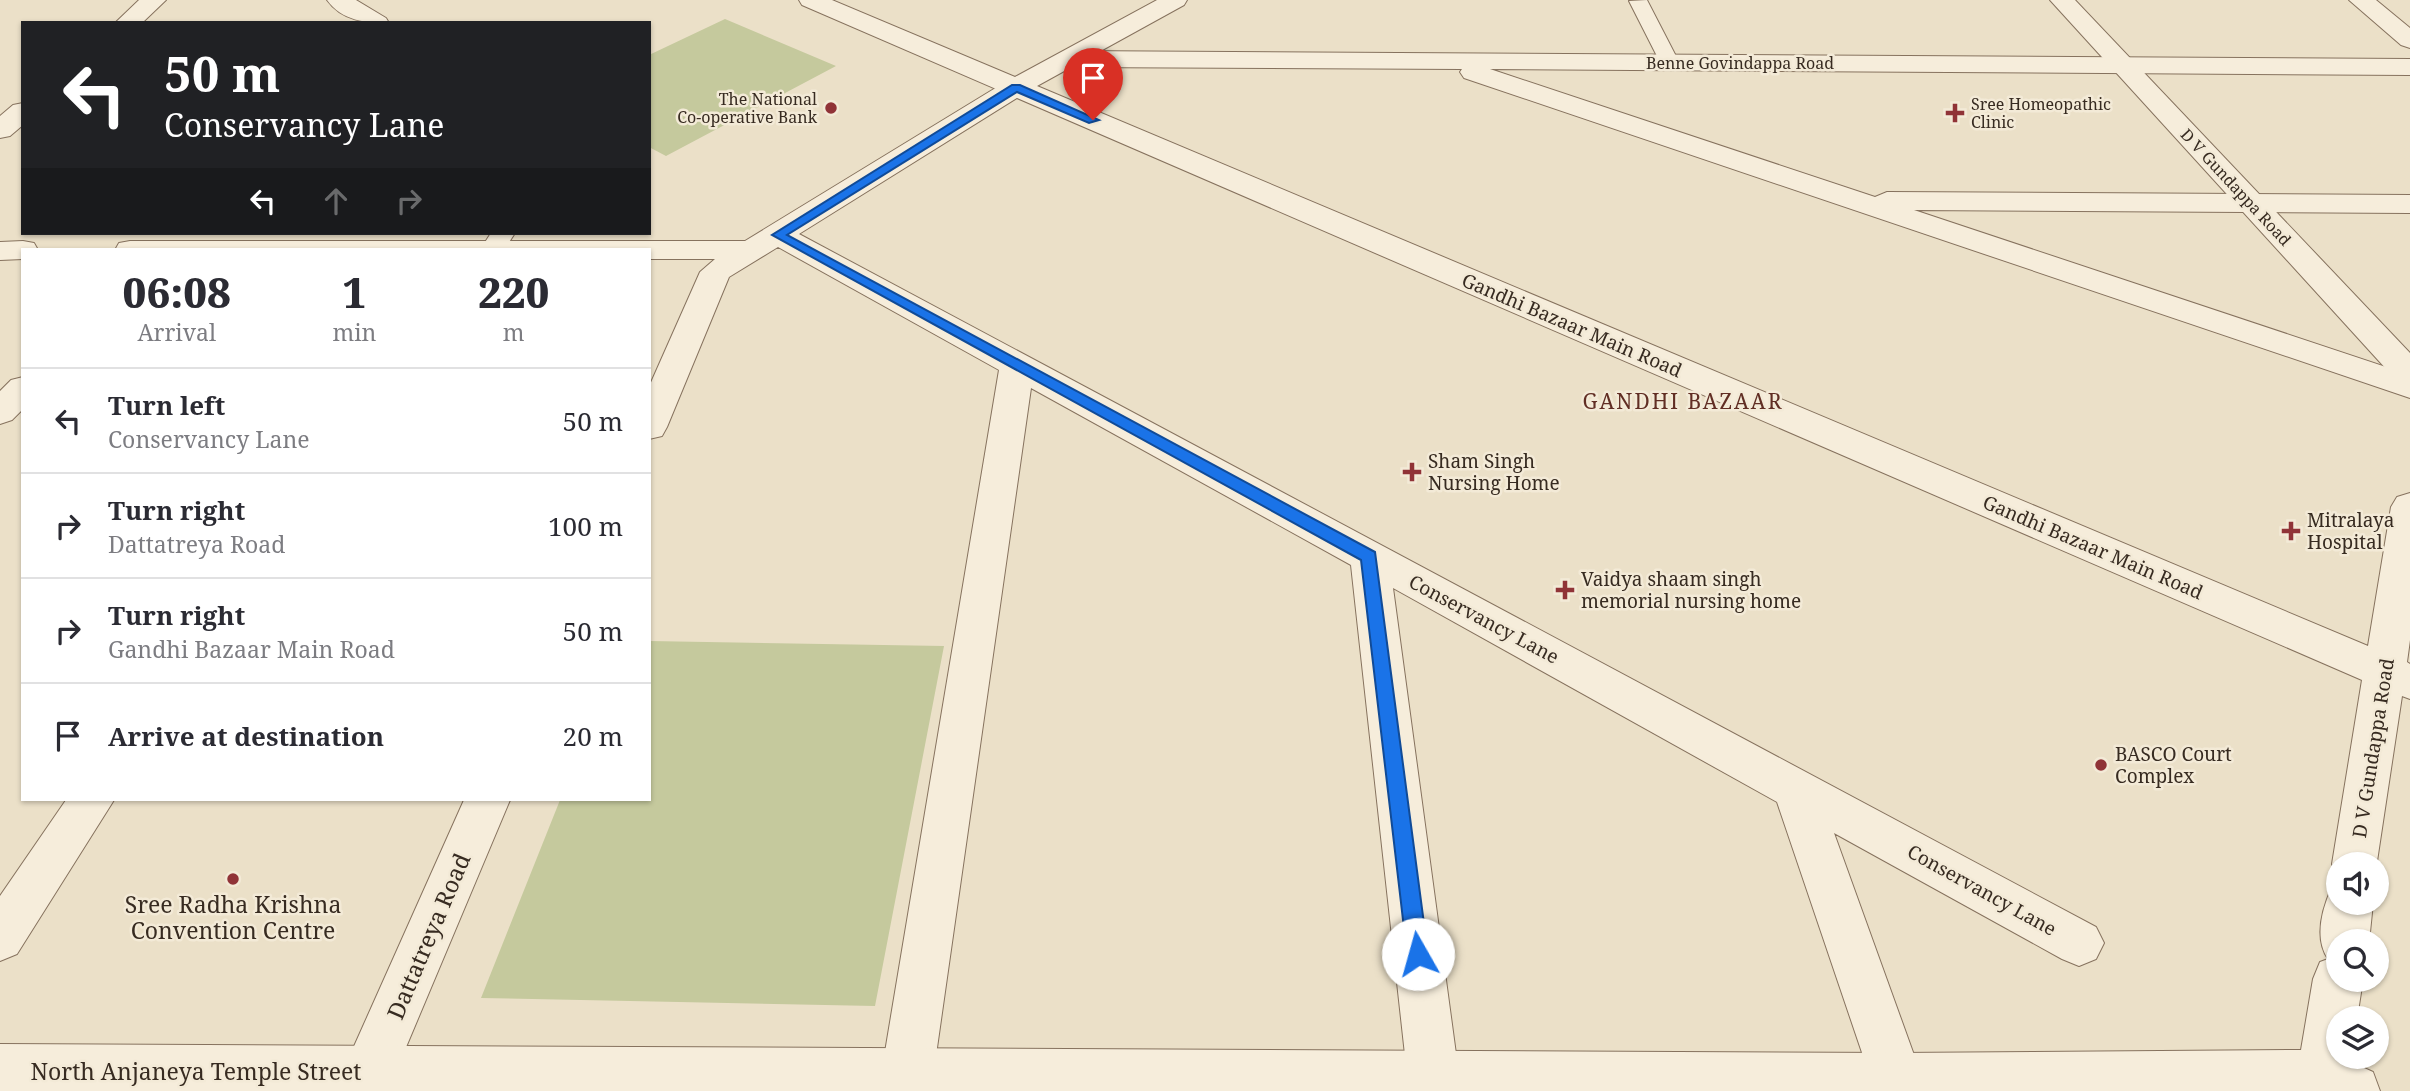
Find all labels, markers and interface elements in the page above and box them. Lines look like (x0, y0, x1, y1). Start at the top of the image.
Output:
text: 50 m (164, 40, 280, 106)
pin (1063, 48, 1123, 120)
icon: left (49, 49, 140, 140)
street label: Benne Govindappa Road (1646, 52, 1834, 74)
icon: arrive (1074, 59, 1112, 97)
place label: The National Co-operative Bank (677, 88, 818, 128)
place label: Sree Homeopathic Clinic (1971, 93, 2111, 133)
marker: The National Co-operative Bank (823, 100, 839, 116)
text: Conservancy Lane (164, 103, 444, 146)
marker: Sree Homeopathic Clinic (1945, 103, 1965, 123)
street label: D V Gundappa Road (2176, 124, 2296, 251)
icon: left (244, 182, 282, 220)
icon: ahead (317, 182, 355, 220)
icon: right (390, 182, 428, 220)
text: 06:08 (123, 263, 231, 320)
text: 1 (343, 263, 366, 320)
text: 220 (478, 263, 549, 320)
street label: Gandhi Bazaar Main Road (1458, 267, 1686, 383)
text: Arrival (137, 316, 216, 348)
text: min (332, 316, 376, 348)
text: m (503, 316, 525, 348)
text: Turn left (108, 387, 225, 423)
district label: GANDHI BAZAAR (1583, 387, 1783, 415)
icon: left (49, 402, 87, 440)
text: 50 m (563, 403, 623, 439)
text: Conservancy Lane (108, 423, 310, 455)
place label: Sham Singh Nursing Home (1428, 448, 1560, 496)
marker: Sham Singh Nursing Home (1402, 462, 1422, 482)
street label: Gandhi Bazaar Main Road (1979, 489, 2207, 605)
text: Turn right (108, 492, 245, 528)
icon: right (49, 507, 87, 545)
place label: Mitralaya Hospital (2307, 507, 2395, 555)
text: 100 m (548, 508, 623, 544)
marker: Mitralaya Hospital (2281, 521, 2301, 541)
text: Dattatreya Road (108, 528, 285, 560)
place label: Vaidya shaam singh memorial nursing home (1581, 566, 1801, 614)
street label: Conservancy Lane (1404, 568, 1564, 670)
marker: Vaidya shaam singh memorial nursing home (1555, 580, 1575, 600)
text: Turn right (108, 597, 245, 633)
icon: right (49, 612, 87, 650)
text: 50 m (563, 613, 623, 649)
text: Gandhi Bazaar Main Road (108, 633, 395, 665)
street label: D V Gundappa Road (2346, 656, 2400, 840)
icon: arrive (49, 717, 87, 755)
text: Arrive at destination (108, 718, 384, 754)
text: 20 m (563, 718, 623, 754)
place label: BASCO Court Complex (2115, 741, 2232, 789)
marker: BASCO Court Complex (2093, 757, 2109, 773)
street label: Conservancy Lane (1903, 838, 2061, 942)
street label: Dattatreya Road (379, 848, 477, 1024)
map controls (2326, 852, 2389, 1069)
button: sound (2326, 852, 2389, 915)
marker: Sree Radha Krishna Convention Centre (225, 871, 241, 887)
place label: Sree Radha Krishna Convention Centre (125, 888, 341, 946)
position arrow (1381, 917, 1455, 991)
button: search (2326, 929, 2389, 992)
button: layers (2326, 1006, 2389, 1069)
street label: North Anjaneya Temple Street (31, 1055, 361, 1087)

